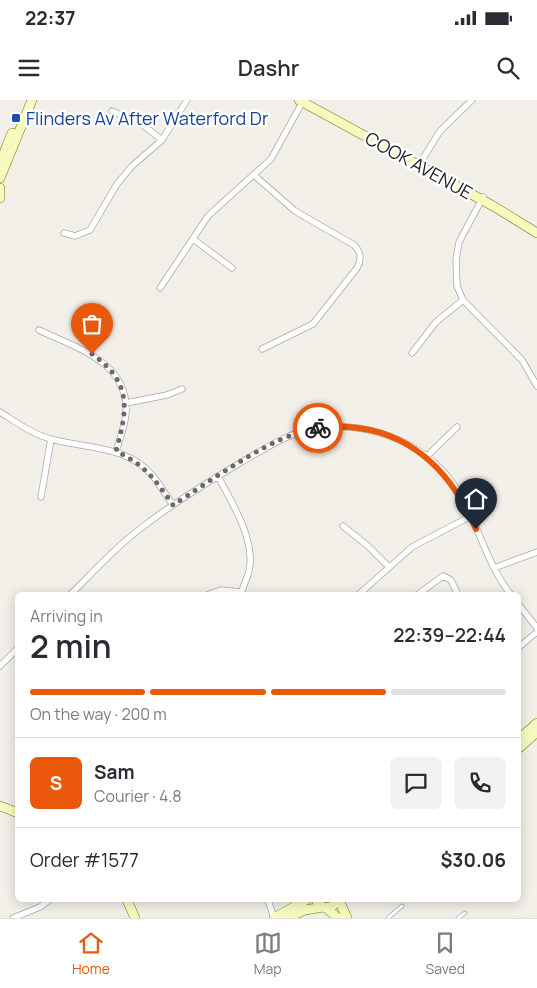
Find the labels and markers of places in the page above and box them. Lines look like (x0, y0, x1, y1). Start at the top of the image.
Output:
place label: Flinders Av After Waterford Dr (26, 106, 269, 130)
marker: Flinders Av After Waterford Dr (10, 112, 22, 124)
pin (71, 303, 113, 354)
pin (455, 478, 497, 529)

